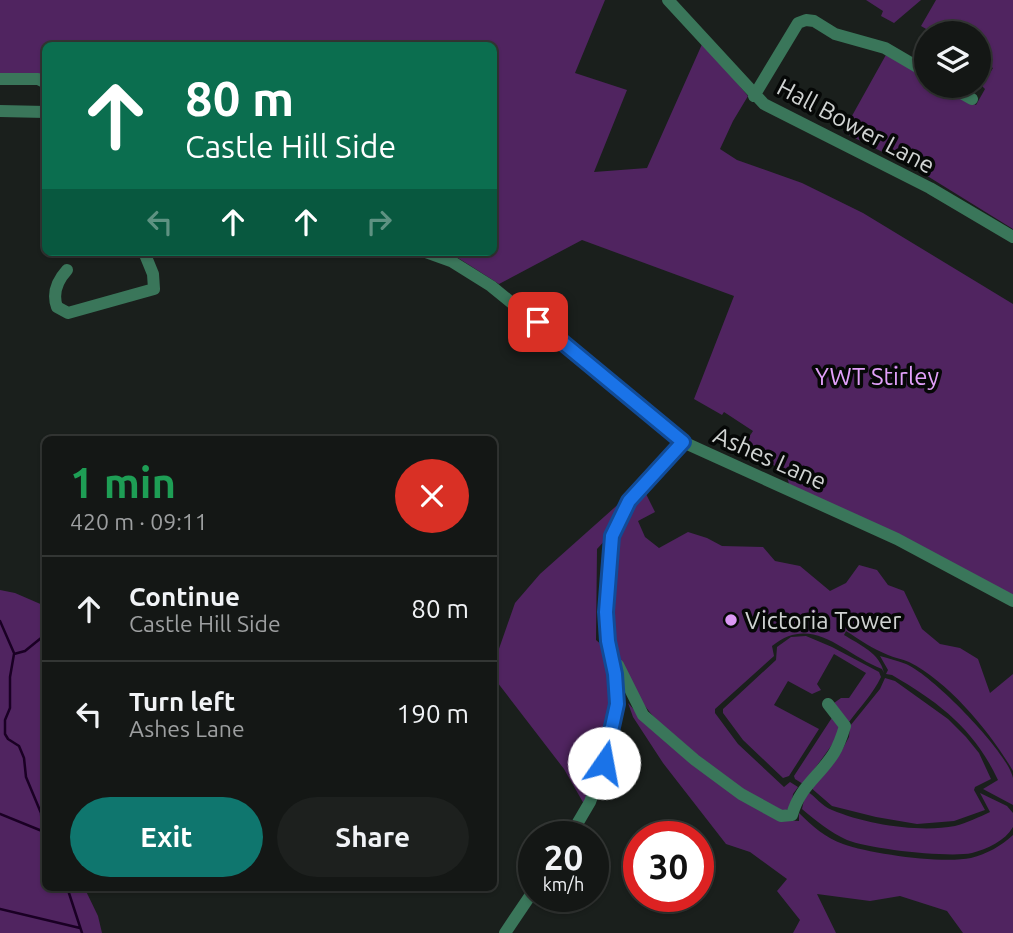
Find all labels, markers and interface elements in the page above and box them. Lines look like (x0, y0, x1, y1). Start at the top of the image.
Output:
map controls (914, 21, 991, 98)
button: layers (914, 21, 991, 98)
icon: ahead (70, 70, 161, 161)
text: 80 m (185, 70, 294, 125)
street label: Hall Bower Lane (773, 73, 939, 179)
text: Castle Hill Side (185, 128, 396, 164)
icon: left (141, 203, 179, 241)
icon: ahead (214, 203, 252, 241)
icon: ahead (287, 203, 325, 241)
icon: right (360, 203, 398, 241)
pin (508, 292, 568, 352)
icon: arrive (519, 303, 557, 341)
park label: YWT Stirley (815, 363, 939, 390)
street label: Ashes Lane (709, 421, 831, 495)
text: 1 min (70, 459, 176, 506)
button: close (395, 459, 469, 533)
text: 420 m · 09:11 (70, 509, 208, 534)
text: Continue (129, 582, 240, 611)
icon: ahead (70, 590, 108, 628)
text: 80 m (411, 594, 469, 623)
place label: Victoria Tower (745, 607, 901, 634)
text: Castle Hill Side (129, 611, 281, 636)
marker: Victoria Tower (723, 612, 739, 628)
text: Turn left (129, 687, 235, 716)
icon: left (70, 695, 108, 733)
text: 190 m (397, 699, 469, 728)
text: Ashes Lane (129, 716, 245, 741)
position arrow (567, 726, 641, 800)
button: Exit (70, 797, 263, 877)
button: Share (277, 797, 469, 877)
speed limit sign: 30 (623, 821, 714, 912)
text: 20 (544, 837, 583, 877)
text: km/h (543, 874, 584, 894)

